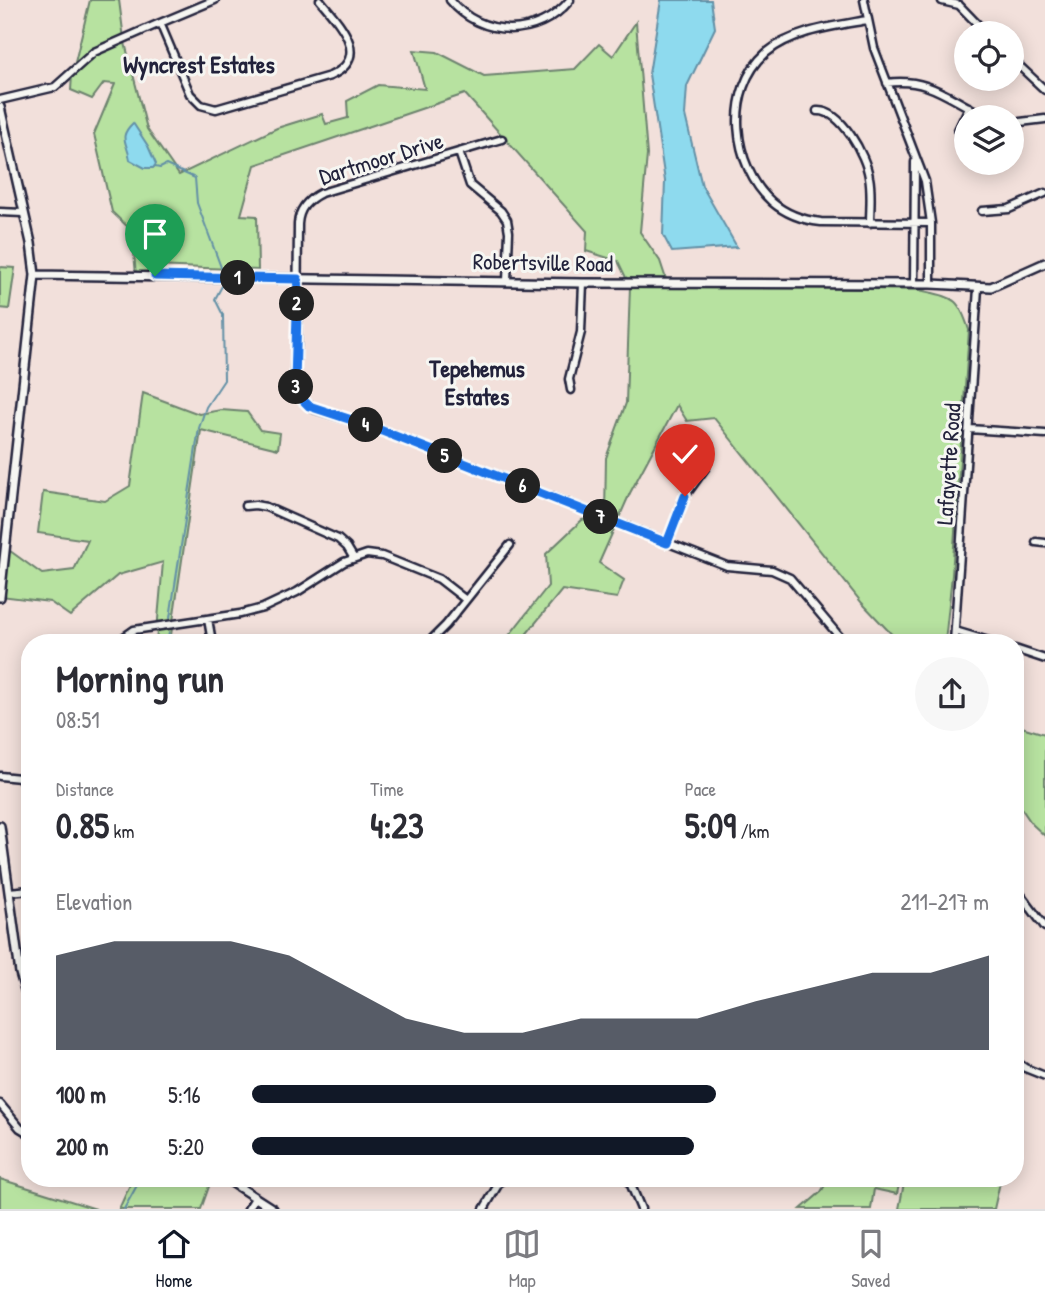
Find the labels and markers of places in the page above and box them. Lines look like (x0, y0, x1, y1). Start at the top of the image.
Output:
pin (125, 204, 185, 276)
pin: 1 (220, 260, 256, 296)
pin: 2 (280, 286, 314, 322)
pin: 3 (278, 370, 314, 404)
pin: 4 (348, 408, 384, 442)
pin (655, 424, 715, 496)
pin: 5 (428, 438, 462, 474)
pin: 6 (505, 468, 540, 504)
pin: 7 (584, 500, 618, 534)

